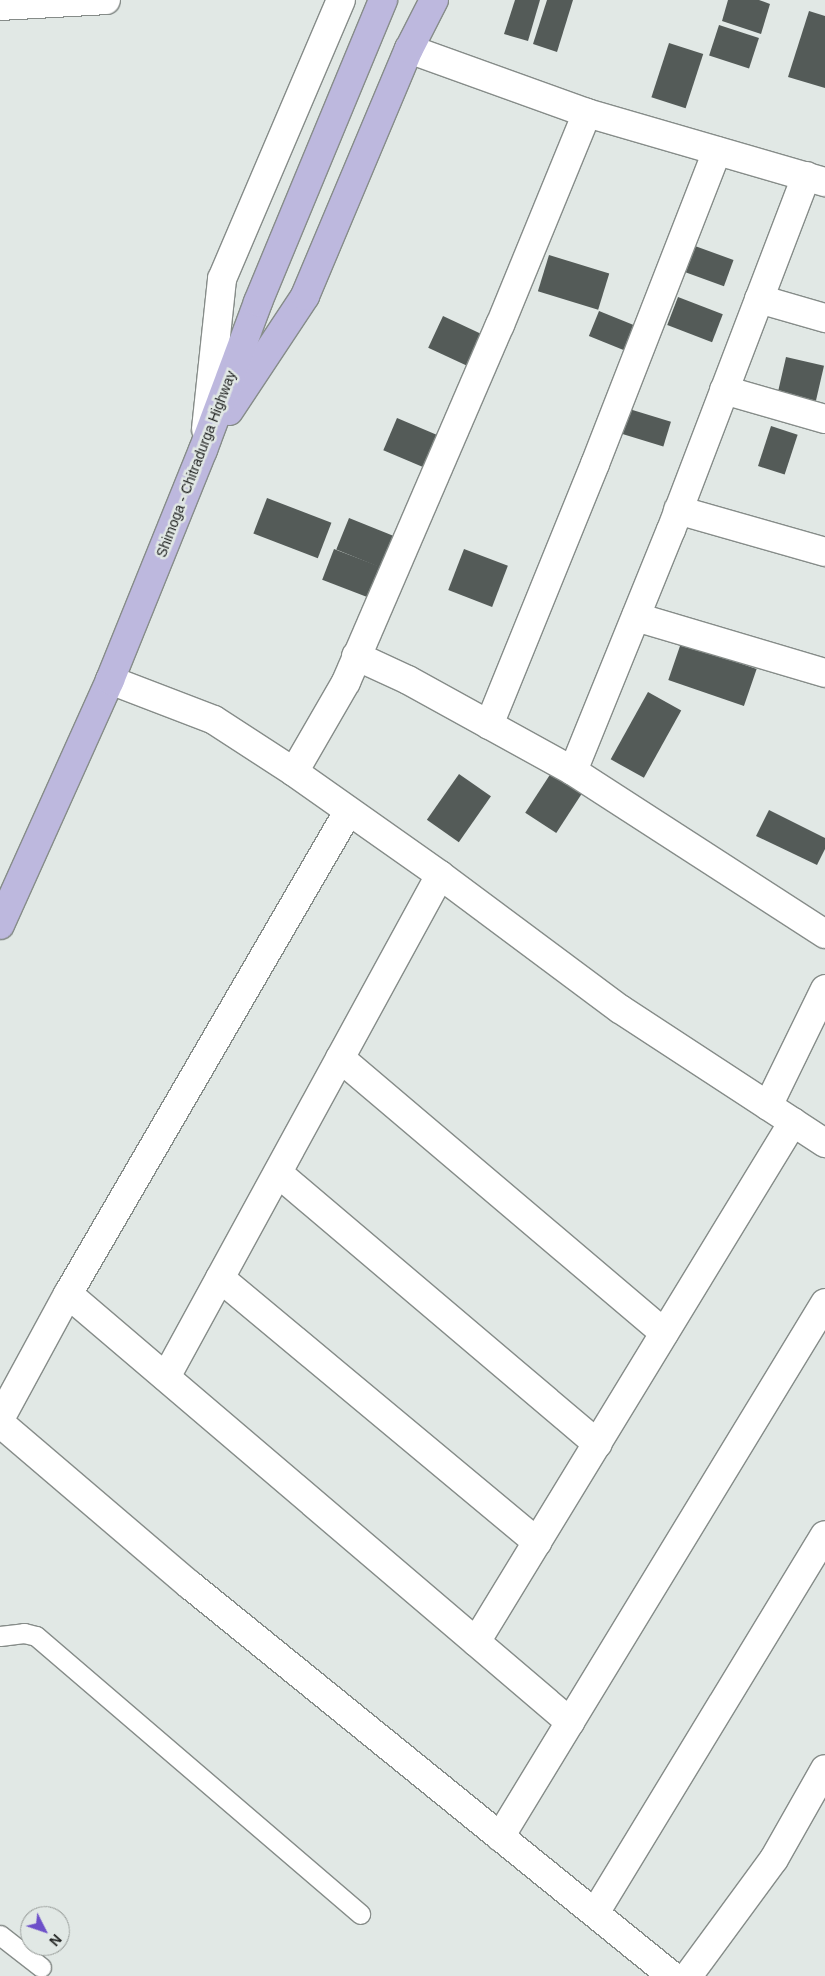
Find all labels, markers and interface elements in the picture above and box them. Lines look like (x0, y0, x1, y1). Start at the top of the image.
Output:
street label: Shimoga - Chitradurga Highway (153, 368, 239, 560)
north arrow (20, 1906, 70, 1956)
text: N (46, 1931, 65, 1949)

